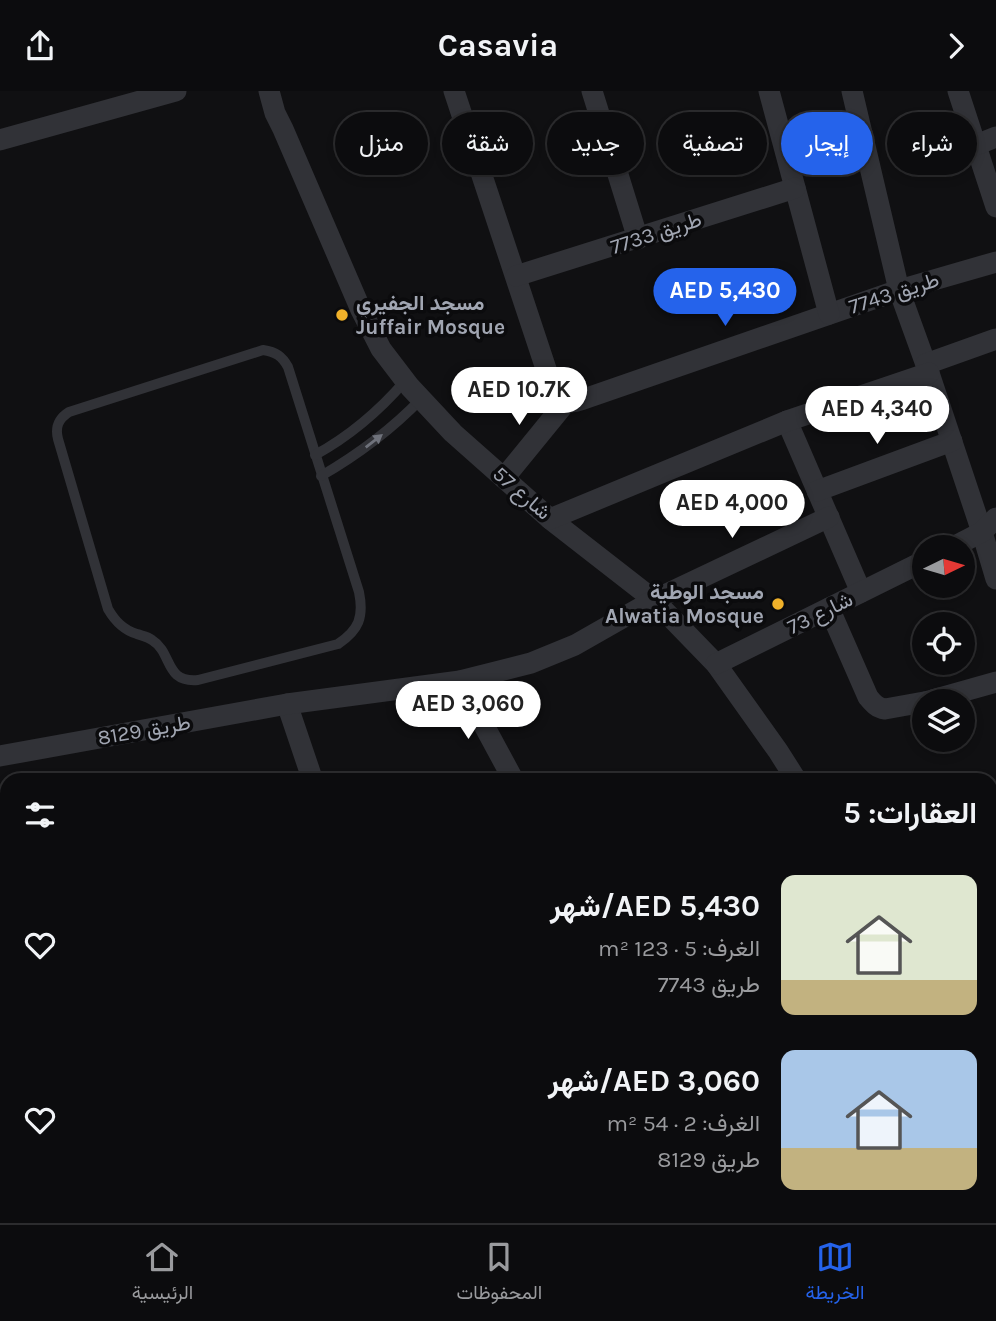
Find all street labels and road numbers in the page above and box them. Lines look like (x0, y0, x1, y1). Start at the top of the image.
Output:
street label: طريق 7733 (608, 207, 705, 260)
street label: طريق 7743 (846, 267, 942, 320)
street label: شارع 57 (487, 461, 556, 526)
street label: شارع 73 (784, 587, 857, 641)
street label: طريق 8129 (96, 710, 192, 751)

